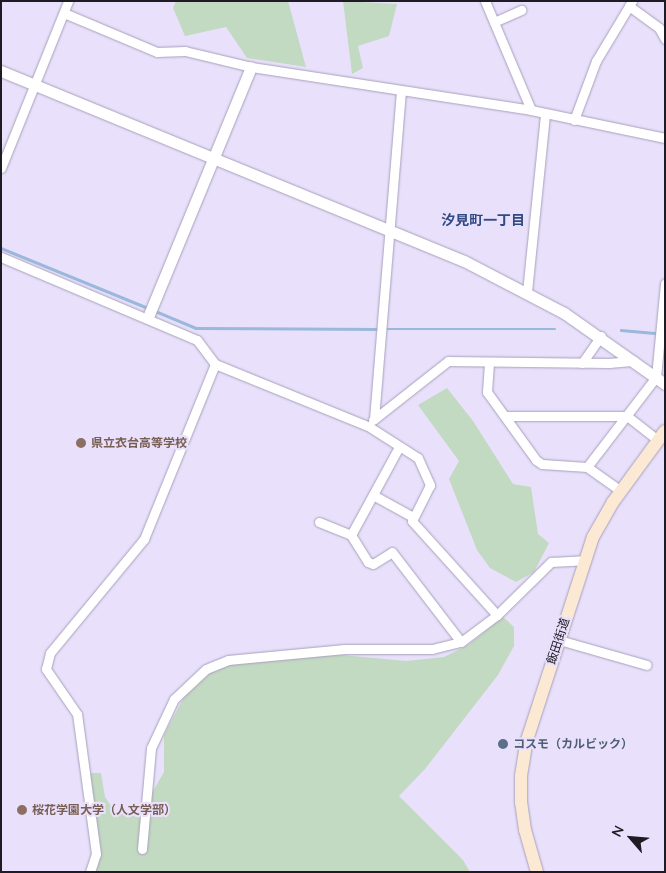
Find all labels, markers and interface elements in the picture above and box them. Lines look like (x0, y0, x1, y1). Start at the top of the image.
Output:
district label: 汐見町一丁目 (441, 212, 525, 228)
place label: 県立衣台高等学校 (91, 436, 187, 450)
marker: 県立衣台高等学校 (75, 437, 87, 449)
street label: 飯田街道 (544, 616, 572, 666)
place label: コスモ（カルビック） (513, 737, 633, 751)
marker: コスモ（カルビック） (497, 738, 509, 750)
place label: 桜花学園大学（人文学部） (32, 803, 176, 817)
marker: 桜花学園大学（人文学部） (16, 804, 28, 816)
north arrow (606, 813, 656, 863)
text: N (607, 823, 628, 840)

